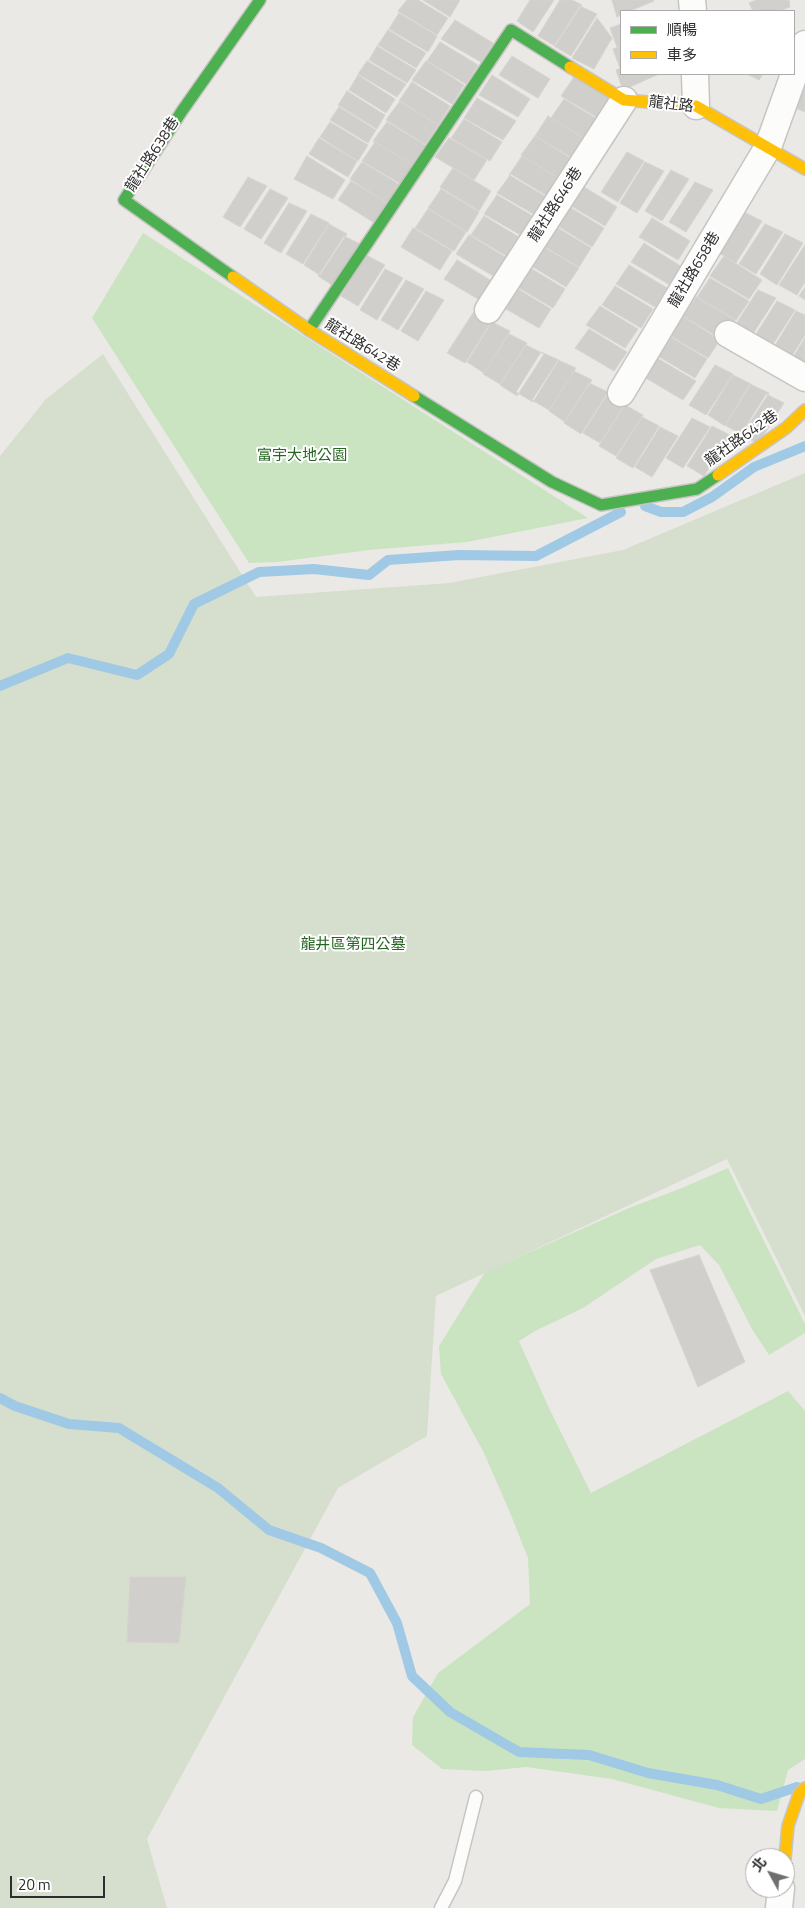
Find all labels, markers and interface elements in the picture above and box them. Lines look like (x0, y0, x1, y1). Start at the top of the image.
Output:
legend (620, 10, 795, 75)
text: 順暢 (667, 18, 697, 41)
text: 車多 (667, 43, 697, 66)
street label: 龍社路 (648, 93, 694, 117)
street label: 龍社路638巷 (122, 114, 184, 196)
street label: 龍社路646巷 (525, 164, 587, 246)
street label: 龍社路658巷 (665, 229, 725, 311)
street label: 龍社路642巷 (321, 316, 403, 376)
street label: 龍社路642巷 (702, 407, 782, 471)
park label: 富宇大地公園 (257, 447, 347, 465)
park label: 龍井區第四公墓 (301, 936, 405, 954)
north arrow (745, 1848, 795, 1898)
text: 北 (746, 1852, 771, 1876)
scale bar (12, 1866, 108, 1898)
text: 20 m (18, 1873, 51, 1896)

